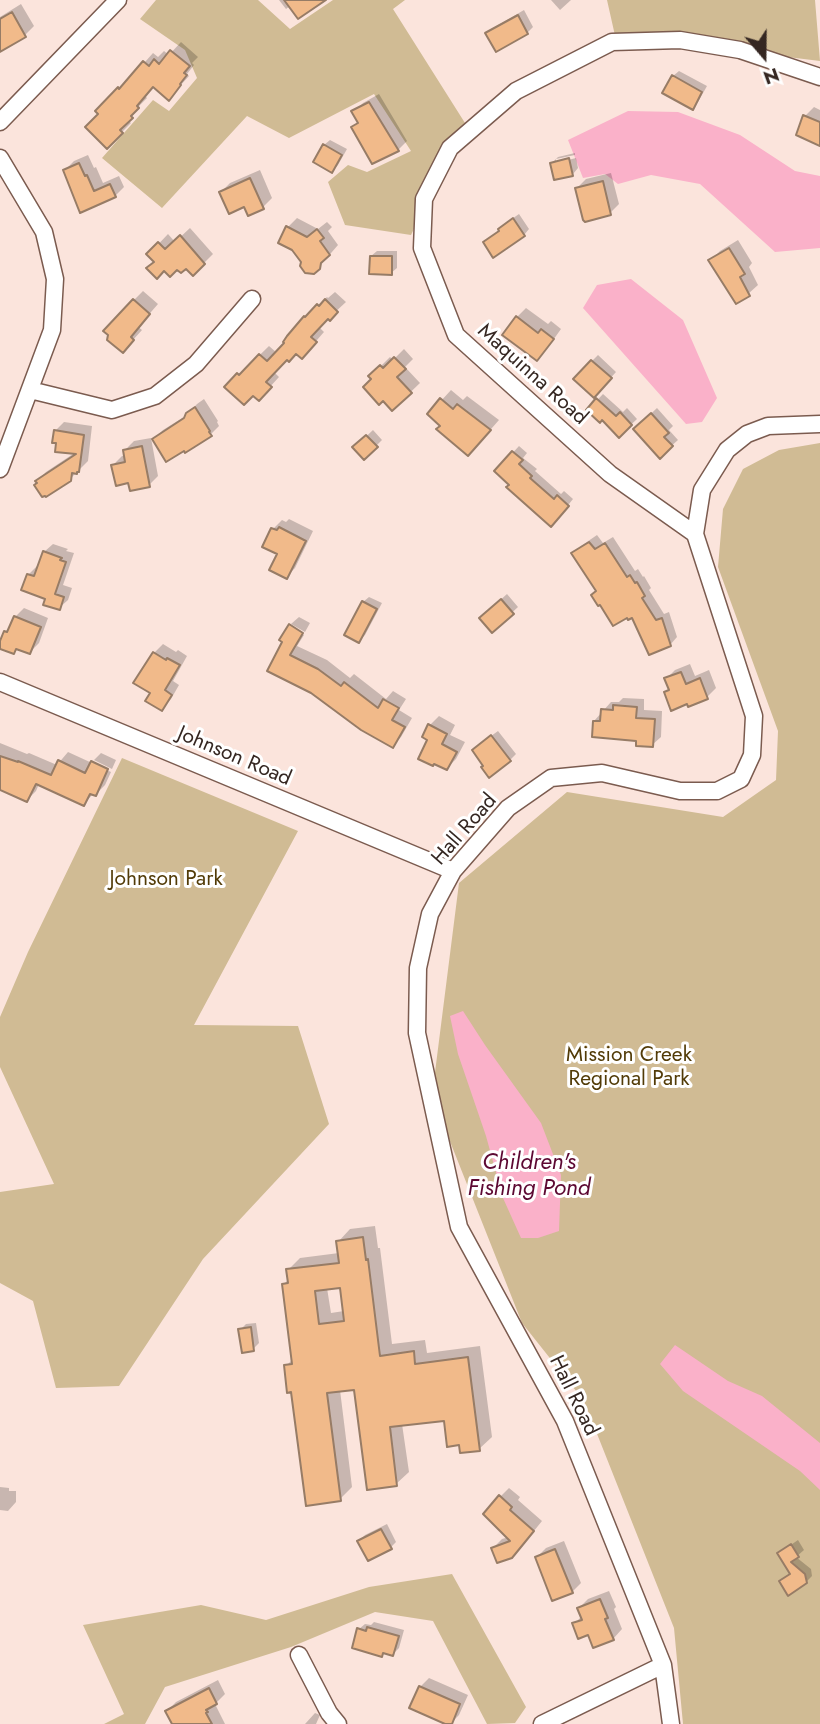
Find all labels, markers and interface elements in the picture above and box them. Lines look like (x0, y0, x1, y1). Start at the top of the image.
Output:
north arrow (729, 21, 799, 91)
text: N (760, 61, 783, 91)
street label: Maquinna Road (472, 319, 592, 431)
street label: Johnson Road (173, 722, 295, 792)
street label: Hall Road (427, 789, 503, 871)
park label: Johnson Park (109, 867, 223, 893)
park label: Mission Creek Regional Park (566, 1043, 692, 1093)
water label: Children's Fishing Pond (468, 1149, 590, 1203)
street label: Hall Road (543, 1352, 603, 1440)

